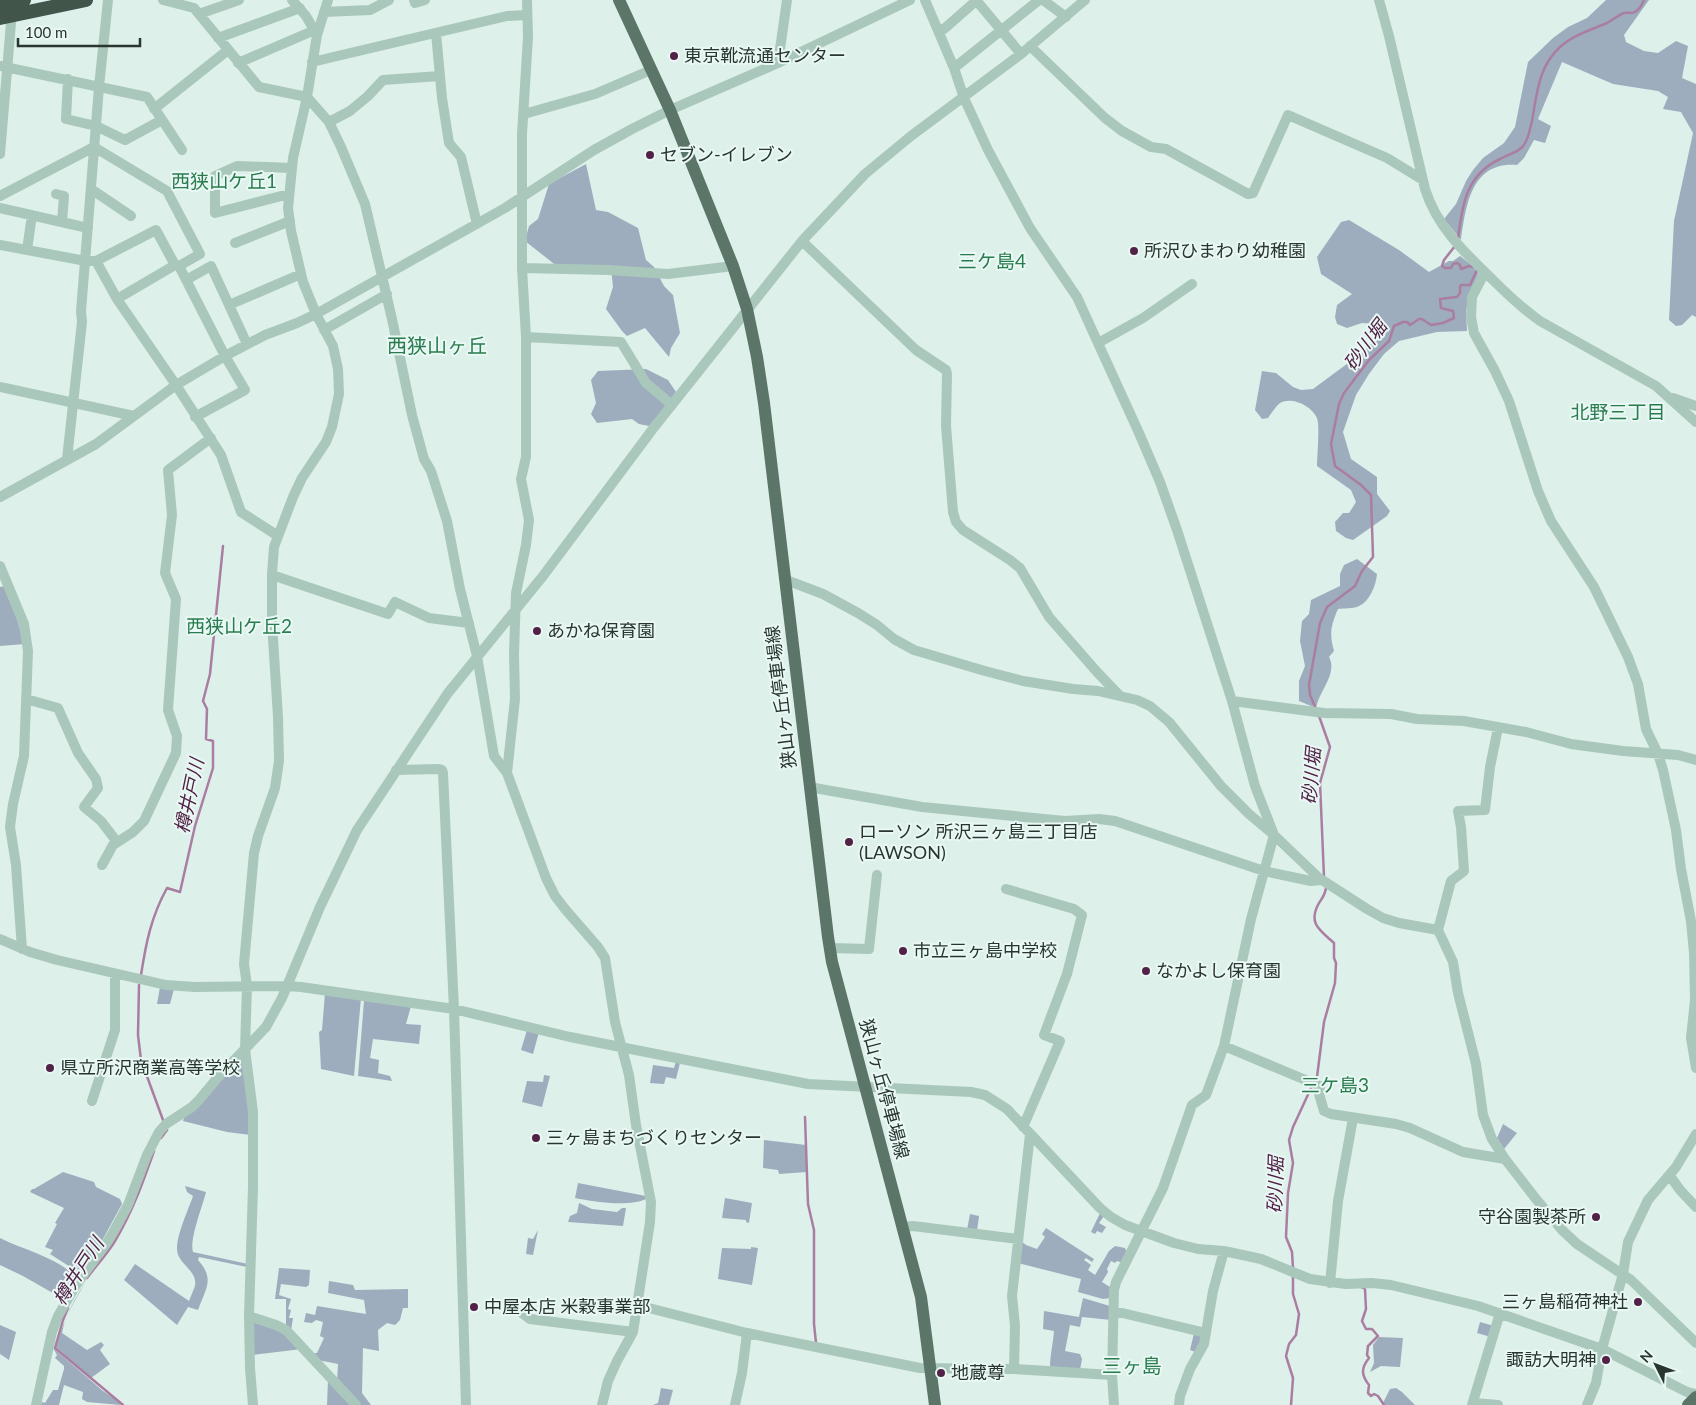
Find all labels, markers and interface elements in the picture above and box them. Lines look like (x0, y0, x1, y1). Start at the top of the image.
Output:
scale bar (18, 15, 140, 47)
text: 100 m (25, 23, 67, 41)
place label: 東京靴流通センター (684, 44, 846, 66)
marker: 東京靴流通センター (668, 50, 680, 62)
place label: セブン-イレブン (660, 143, 793, 165)
marker: セブン-イレブン (644, 149, 656, 161)
district label: 西狭山ケ丘1 (171, 169, 277, 192)
place label: 所沢ひまわり幼稚園 (1144, 239, 1306, 261)
marker: 所沢ひまわり幼稚園 (1128, 245, 1140, 257)
district label: 三ケ島4 (958, 249, 1026, 272)
water label: 砂川堀 (1338, 313, 1393, 374)
district label: 西狭山ヶ丘 (387, 333, 487, 357)
district label: 北野三丁目 (1570, 400, 1666, 423)
district label: 西狭山ケ丘2 (186, 614, 292, 637)
place label: あかね保育園 (547, 619, 655, 641)
street label: 狭山ヶ丘停車場線 (760, 624, 800, 770)
marker: あかね保育園 (531, 625, 543, 637)
water label: 砂川堀 (1297, 744, 1325, 805)
water label: 樽井戸川 (169, 754, 208, 835)
place label: ローソン 所沢三ヶ島三丁目店 (LAWSON) (859, 820, 1098, 863)
marker: ローソン 所沢三ヶ島三丁目店 (LAWSON) (843, 836, 855, 848)
place label: 市立三ヶ島中学校 (913, 939, 1057, 961)
marker: 市立三ヶ島中学校 (897, 945, 909, 957)
place label: なかよし保育園 (1156, 959, 1281, 981)
marker: なかよし保育園 (1140, 965, 1152, 977)
street label: 狭山ヶ丘停車場線 (856, 1016, 914, 1161)
place label: 県立所沢商業高等学校 (60, 1056, 240, 1078)
marker: 県立所沢商業高等学校 (44, 1062, 56, 1074)
district label: 三ケ島3 (1301, 1073, 1369, 1096)
place label: 三ヶ島まちづくりセンター (546, 1126, 762, 1148)
marker: 三ヶ島まちづくりセンター (530, 1132, 542, 1144)
water label: 砂川堀 (1262, 1153, 1287, 1214)
place label: 守谷園製茶所 (1478, 1205, 1586, 1227)
marker: 守谷園製茶所 (1590, 1211, 1602, 1223)
water label: 樽井戸川 (47, 1231, 109, 1309)
place label: 三ヶ島稲荷神社 (1502, 1290, 1628, 1312)
place label: 中屋本店 米穀事業部 (484, 1295, 651, 1317)
marker: 三ヶ島稲荷神社 (1632, 1296, 1644, 1308)
marker: 中屋本店 米穀事業部 (468, 1301, 480, 1313)
north arrow (1631, 1340, 1681, 1390)
text: N (1636, 1346, 1656, 1366)
place label: 諏訪大明神 (1506, 1348, 1596, 1370)
district label: 三ヶ島 (1102, 1353, 1162, 1377)
marker: 諏訪大明神 (1600, 1354, 1612, 1366)
place label: 地蔵尊 (951, 1361, 1005, 1383)
marker: 地蔵尊 (935, 1367, 947, 1379)

